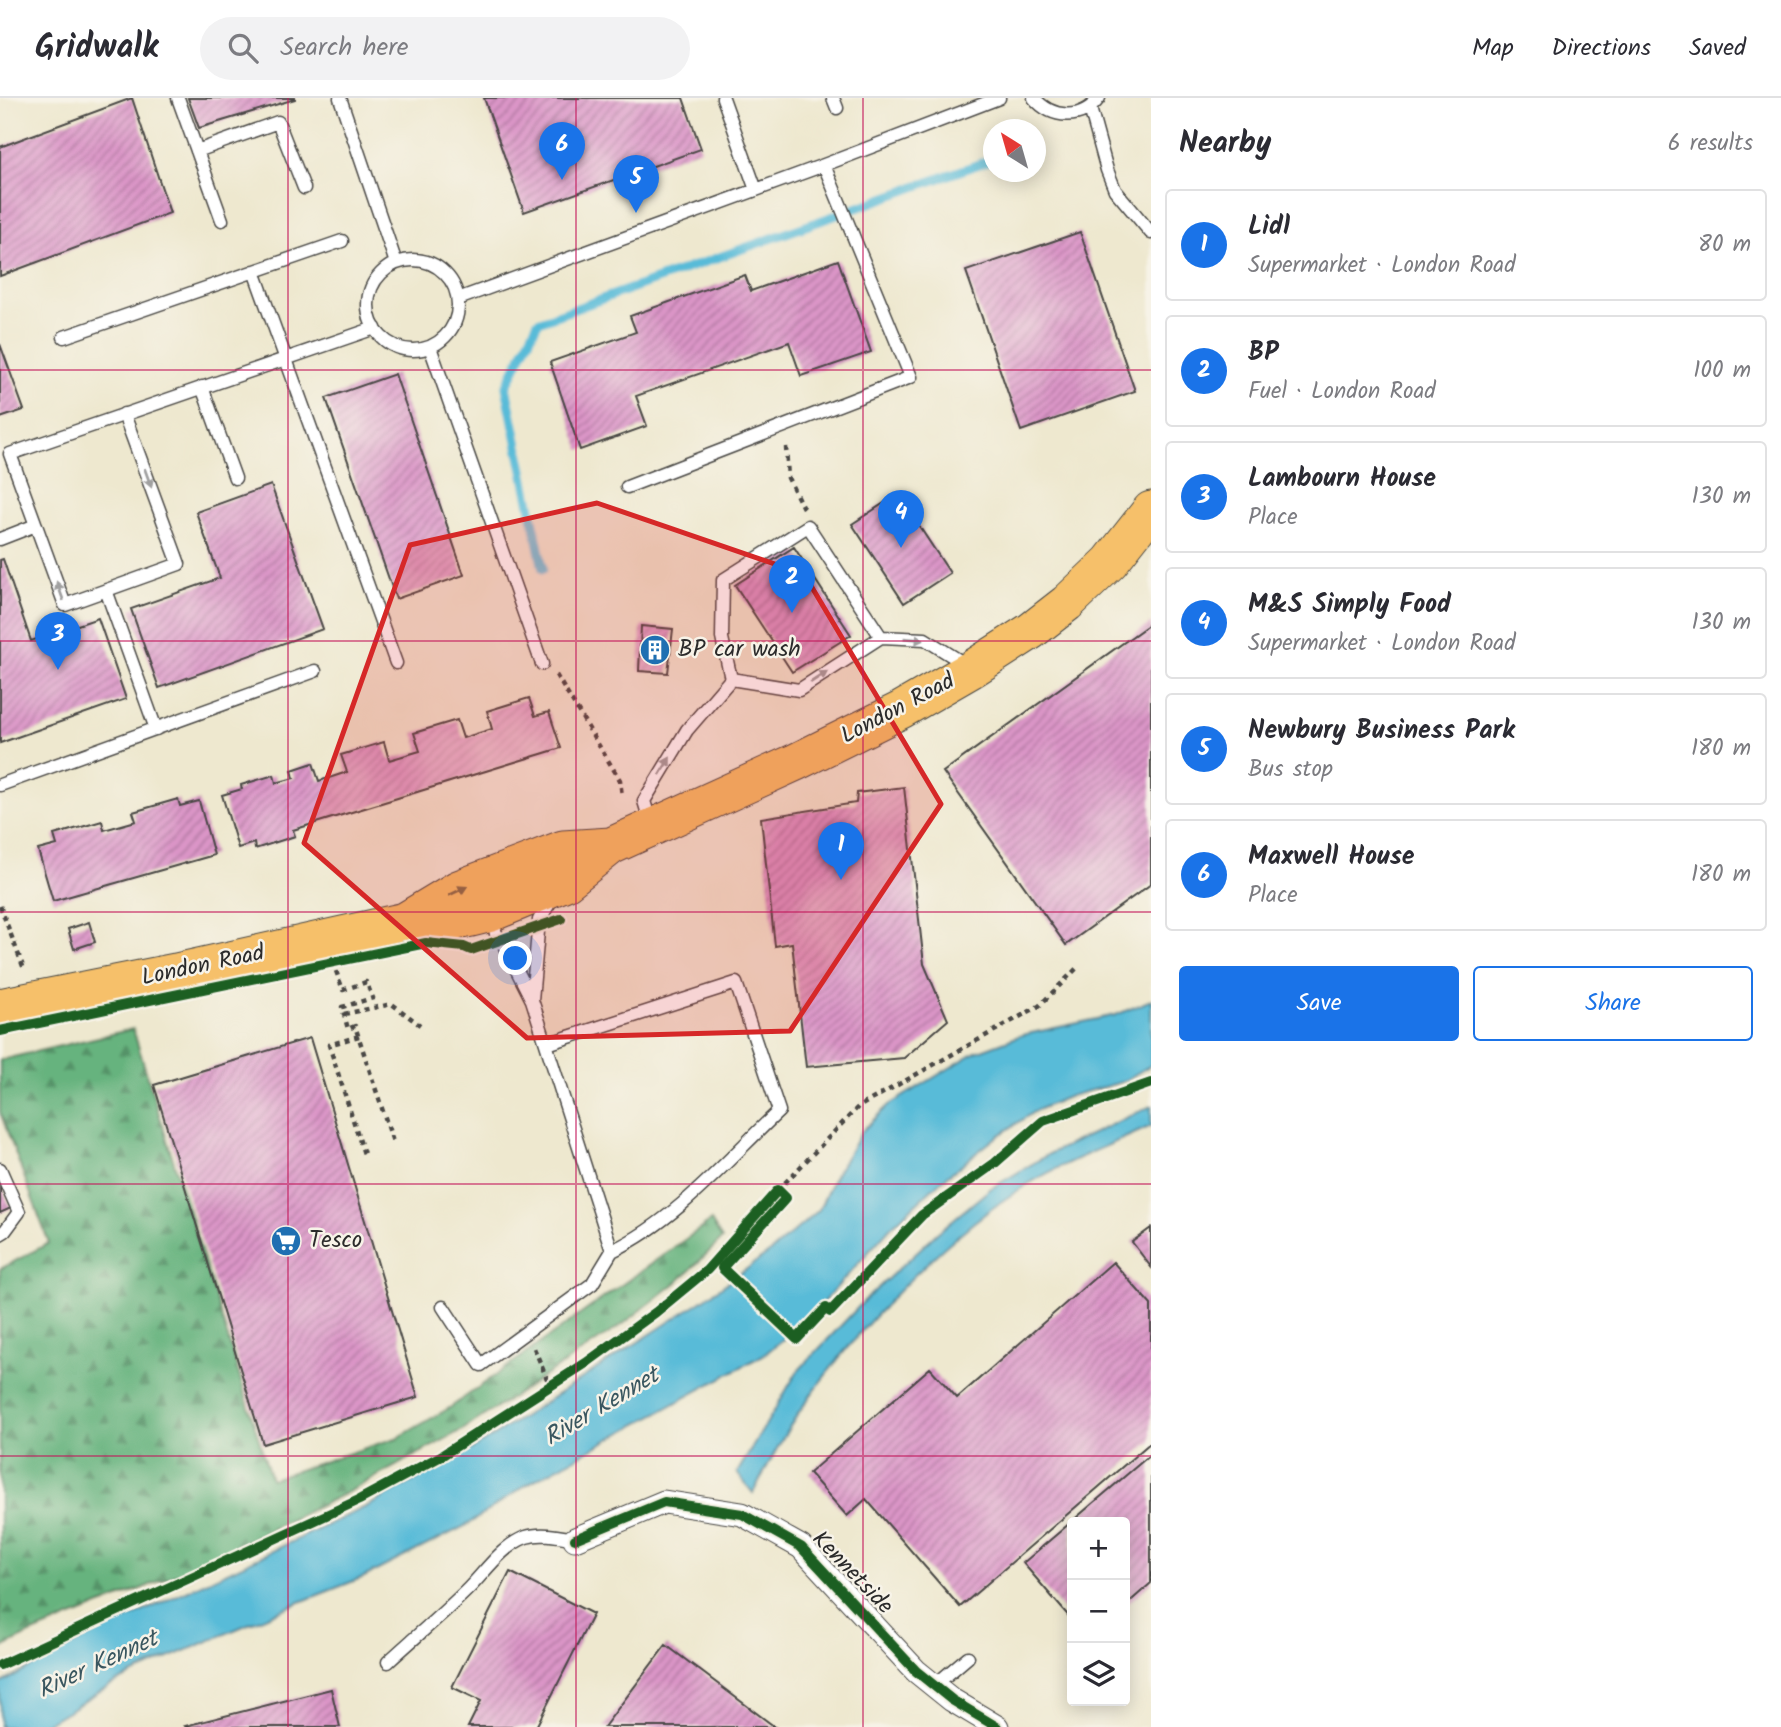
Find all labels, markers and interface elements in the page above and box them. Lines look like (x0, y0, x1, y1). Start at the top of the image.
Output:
search box (200, 17, 690, 80)
text: Gridwalk (35, 22, 158, 75)
text: Search here (280, 27, 409, 69)
icon: search (224, 29, 262, 67)
text: Map (1472, 29, 1514, 68)
text: Directions (1552, 29, 1651, 68)
text: Saved (1689, 29, 1746, 68)
north arrow (983, 119, 1046, 182)
text: Nearby (1179, 120, 1271, 168)
pin: 6 (539, 122, 585, 180)
text: 6 results (1668, 126, 1753, 162)
pin: 5 (613, 155, 659, 213)
text: Lidl (1248, 206, 1290, 248)
text: 1 (1201, 227, 1207, 263)
text: 80 m (1698, 227, 1751, 263)
text: Supermarket · London Road (1248, 248, 1516, 284)
text: BP (1248, 332, 1279, 374)
text: 2 (1197, 353, 1211, 389)
text: 100 m (1693, 353, 1751, 389)
text: Fuel · London Road (1248, 374, 1436, 410)
text: Lambourn House (1248, 458, 1436, 500)
one-way arrow (142, 467, 153, 488)
text: 3 (1198, 479, 1210, 515)
text: 130 m (1692, 479, 1751, 515)
pin: 4 (878, 490, 924, 548)
text: Place (1248, 500, 1298, 536)
pin: 2 (769, 555, 815, 613)
one-way arrow (54, 581, 65, 602)
text: M&S Simply Food (1248, 584, 1451, 626)
text: 4 (1198, 605, 1210, 641)
text: 130 m (1692, 605, 1751, 641)
pin: 3 (35, 612, 81, 670)
text: Supermarket · London Road (1248, 626, 1516, 662)
place label: BP car wash (678, 632, 801, 668)
building icon: BP car wash (638, 633, 672, 667)
one-way arrow (903, 634, 925, 645)
street label: London Road (834, 664, 962, 754)
one-way arrow (809, 671, 828, 684)
text: Newbury Business Park (1248, 710, 1515, 752)
text: 5 (1198, 731, 1210, 767)
text: 180 m (1691, 731, 1751, 767)
text: Bus stop (1248, 752, 1333, 788)
one-way arrow (659, 757, 671, 776)
pin: 1 (818, 822, 864, 880)
text: Maxwell House (1248, 836, 1414, 878)
text: 6 (1198, 857, 1210, 893)
text: 180 m (1691, 857, 1751, 893)
text: Place (1248, 878, 1298, 914)
one-way arrow (448, 885, 468, 896)
street label: London Road (138, 935, 268, 997)
your location (498, 941, 532, 975)
button: Save (1179, 966, 1459, 1041)
button: Share (1473, 966, 1753, 1041)
place label: Tesco (309, 1223, 362, 1259)
supermarket icon: Tesco (269, 1224, 303, 1258)
water label: River Kennet (537, 1355, 670, 1457)
map controls (1067, 1517, 1130, 1706)
button: + (1067, 1517, 1130, 1580)
street label: Kennetside (803, 1523, 901, 1623)
button: − (1067, 1580, 1130, 1643)
water label: River Kennet (31, 1619, 168, 1710)
button: layers (1067, 1643, 1130, 1706)

